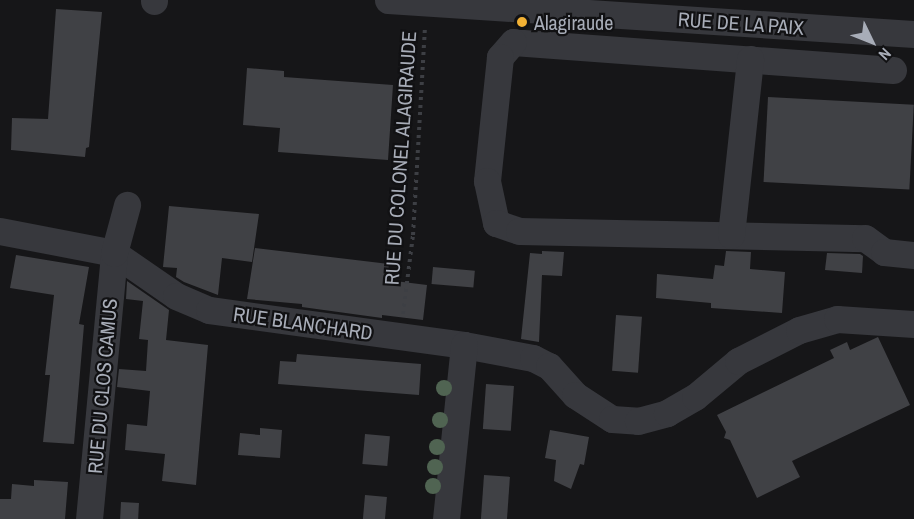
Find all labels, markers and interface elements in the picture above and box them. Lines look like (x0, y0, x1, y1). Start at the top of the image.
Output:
street label: RUE DE LA PAIX (677, 7, 805, 39)
place label: Alagiraude (534, 10, 613, 34)
north arrow (842, 12, 902, 72)
marker: Alagiraude (515, 15, 529, 29)
street label: RUE DU COLONEL ALAGIRAUDE (379, 29, 421, 287)
text: N (874, 43, 896, 65)
street label: RUE DU CLOS CAMUS (82, 297, 122, 475)
street label: RUE BLANCHARD (232, 301, 374, 345)

